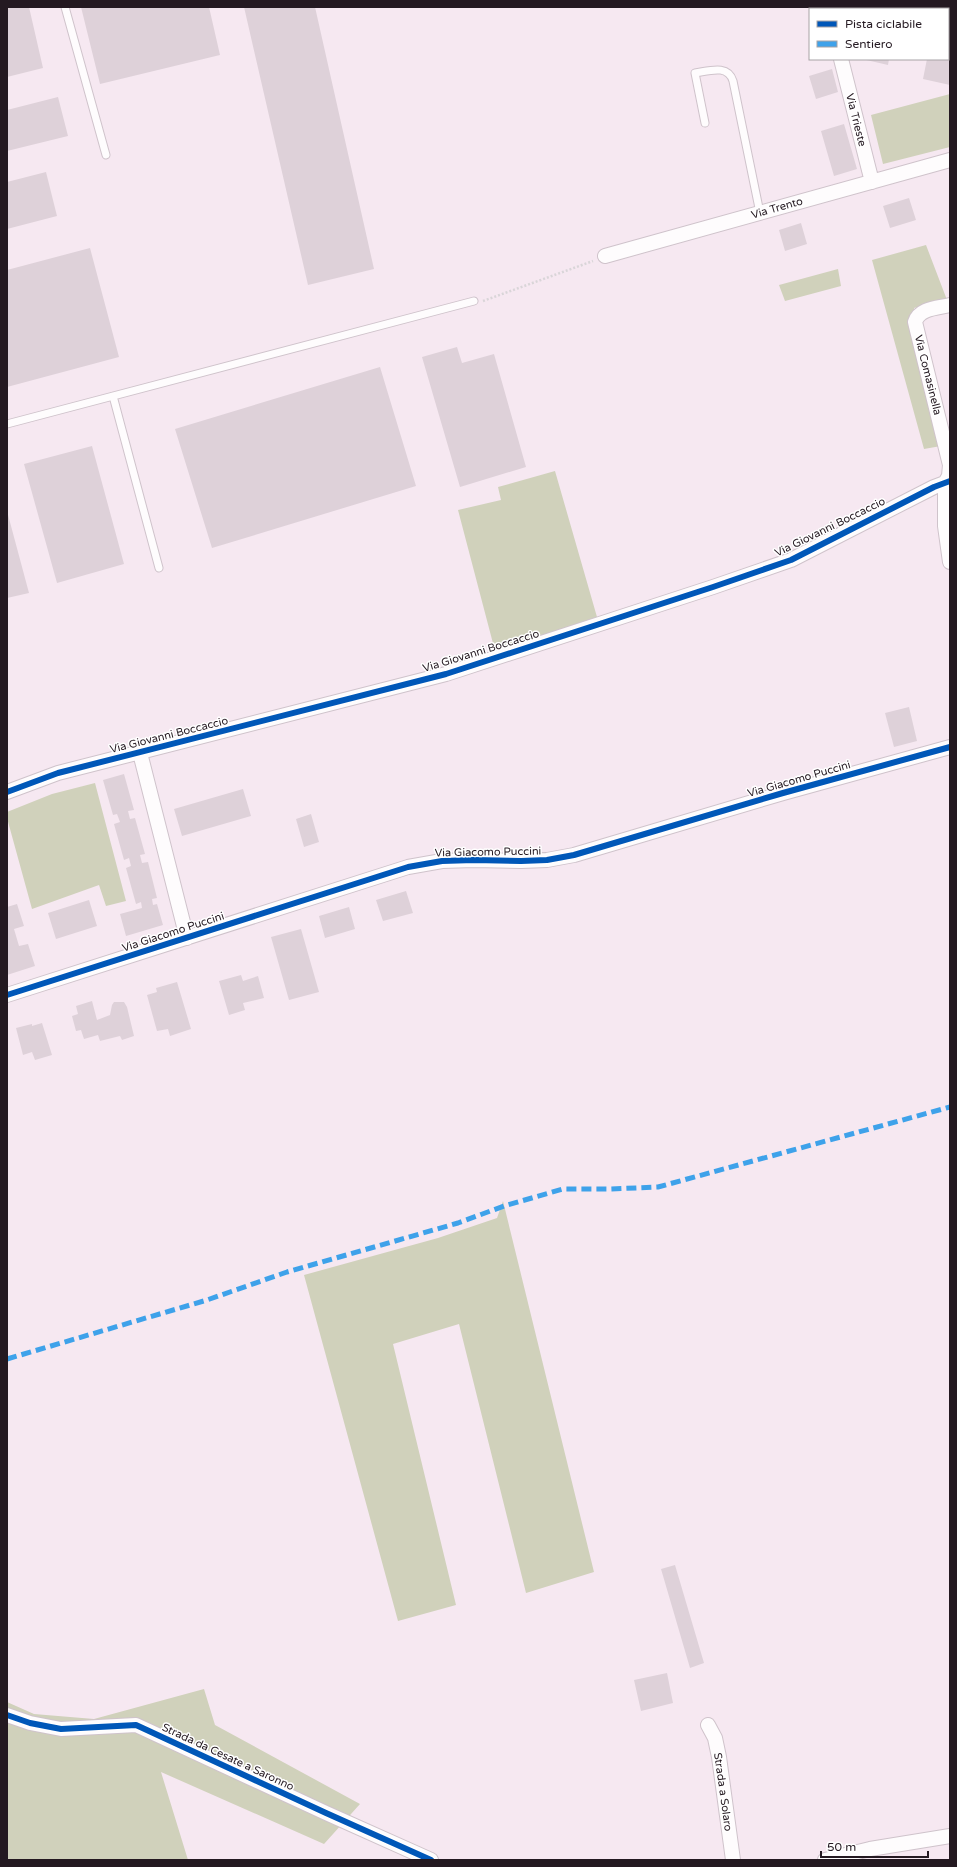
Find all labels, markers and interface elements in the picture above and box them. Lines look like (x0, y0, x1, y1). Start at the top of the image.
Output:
legend (809, 8, 949, 60)
text: Pista ciclabile (845, 17, 922, 31)
text: Sentiero (845, 37, 892, 51)
street label: Via Trieste (843, 92, 869, 148)
street label: Via Trento (750, 194, 805, 222)
street label: Via Comasinella (912, 333, 944, 417)
street label: Via Giovanni Boccaccio (773, 494, 888, 559)
street label: Via Giovanni Boccaccio (421, 627, 541, 675)
street label: Via Giovanni Boccaccio (109, 714, 230, 756)
street label: Via Giacomo Puccini (746, 758, 852, 800)
street label: Via Giacomo Puccini (435, 845, 541, 859)
street label: Via Giacomo Puccini (120, 909, 226, 955)
street label: Strada da Cesate a Saronno (160, 1721, 296, 1793)
street label: Strada a Solaro (711, 1752, 735, 1832)
scale bar (821, 1833, 928, 1859)
text: 50 m (827, 1840, 856, 1854)

